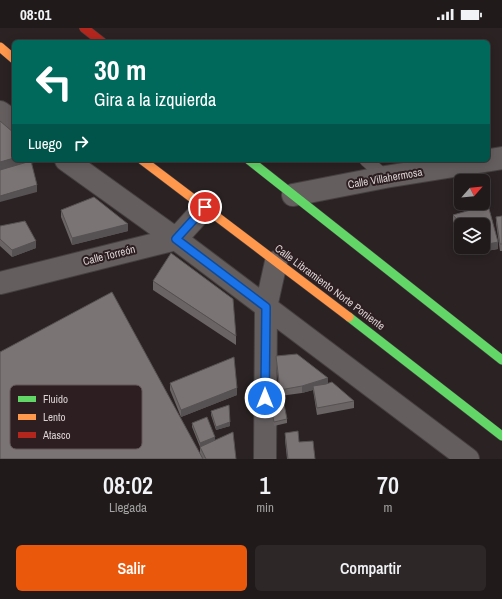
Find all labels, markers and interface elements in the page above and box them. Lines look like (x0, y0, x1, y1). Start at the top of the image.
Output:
text: 08:01 (20, 4, 51, 25)
text: 30 m (94, 51, 146, 89)
icon: left (28, 56, 80, 108)
text: Gira a la izquierda (94, 87, 216, 112)
icon: right (70, 132, 92, 154)
text: Luego (28, 133, 62, 154)
street label: Calle Villahermosa (347, 165, 423, 191)
north arrow (454, 174, 490, 210)
map controls (454, 174, 490, 254)
pin (188, 190, 222, 224)
icon: arrive (194, 196, 216, 218)
button: layers (454, 218, 490, 254)
street label: Calle Libramiento Norte Poniente (272, 241, 388, 333)
street label: Calle Torreón (81, 242, 137, 268)
position arrow (244, 377, 286, 419)
legend (10, 385, 142, 449)
text: Fluido (43, 392, 68, 406)
text: Lento (43, 410, 66, 424)
text: Atasco (42, 428, 71, 442)
text: 08:02 (103, 469, 153, 501)
text: 1 (260, 469, 270, 501)
text: 70 (377, 469, 399, 501)
text: Llegada (109, 499, 147, 516)
text: min (256, 499, 274, 516)
text: m (383, 499, 392, 516)
button: Salir (16, 545, 247, 591)
button: Compartir (255, 545, 486, 591)

